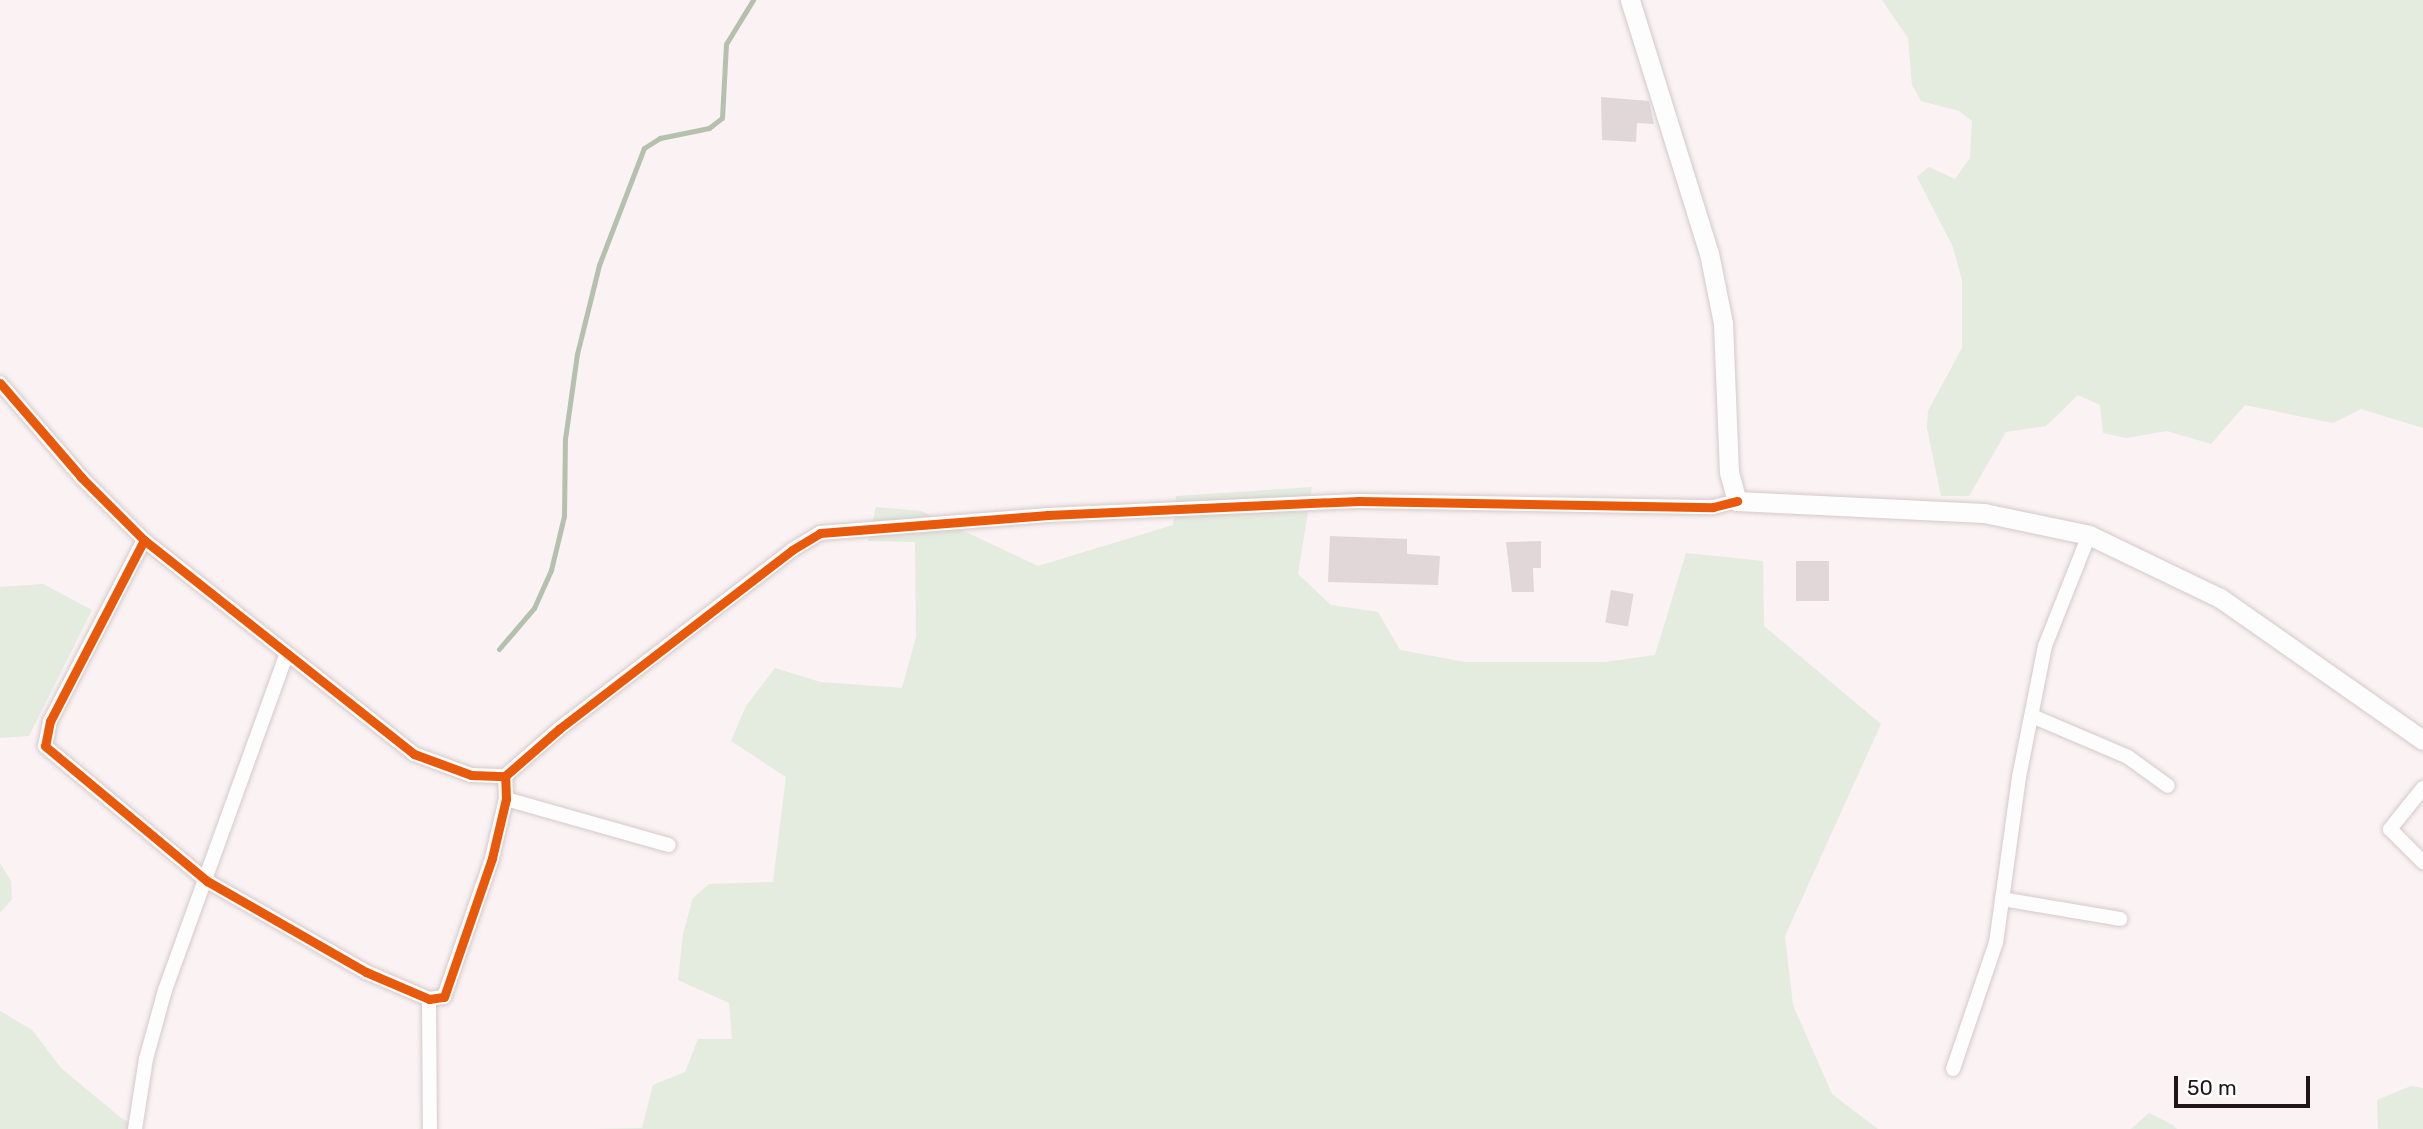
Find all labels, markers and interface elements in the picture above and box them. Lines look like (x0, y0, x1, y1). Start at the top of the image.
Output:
scale bar (2178, 1062, 2314, 1106)
text: 50 m (2187, 1075, 2237, 1100)

